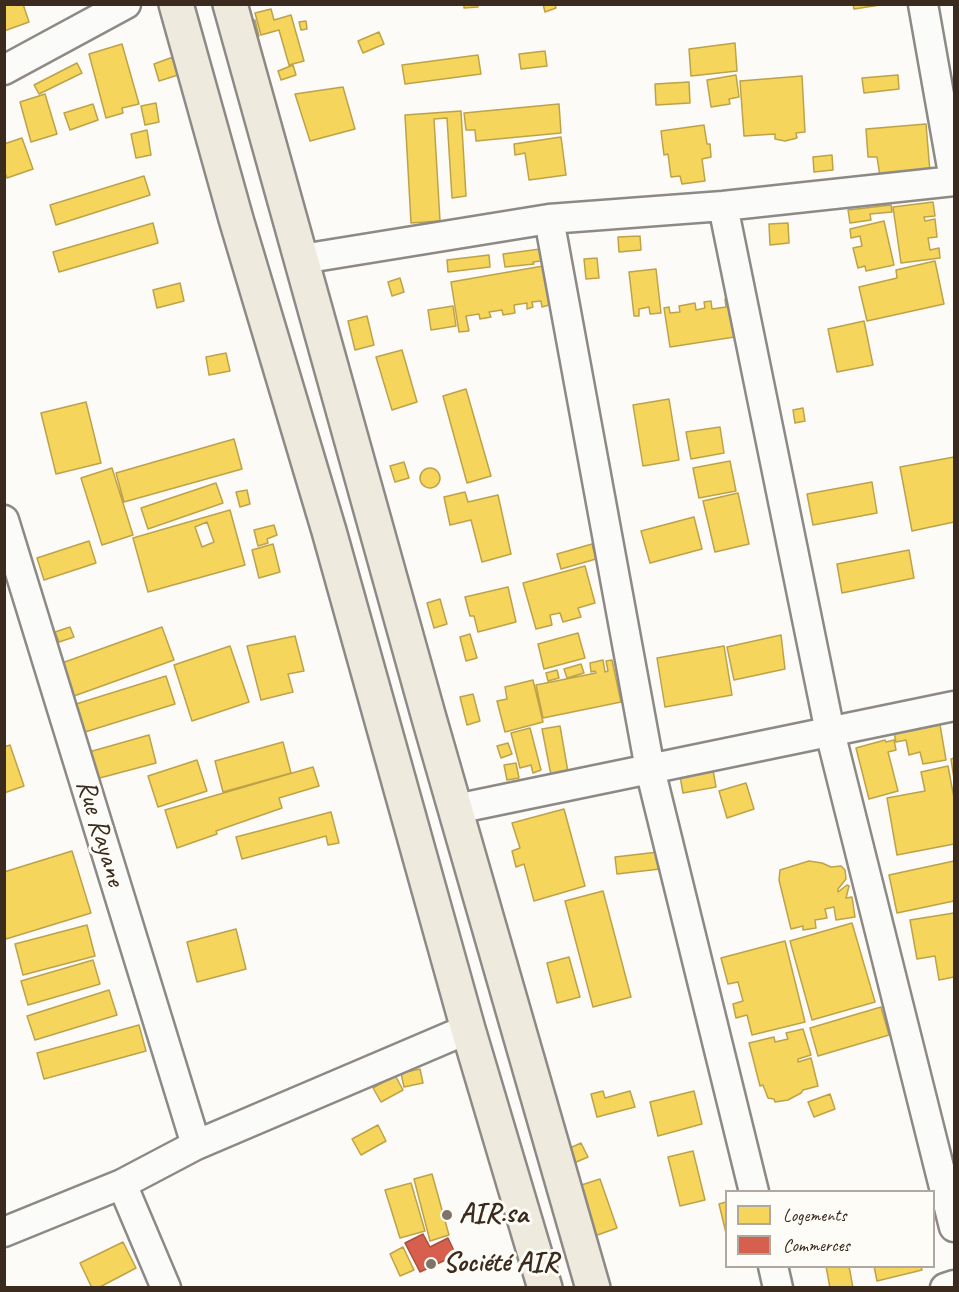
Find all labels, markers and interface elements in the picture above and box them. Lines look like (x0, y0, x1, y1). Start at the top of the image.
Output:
street label: Rue Rayane (68, 776, 132, 890)
legend (725, 1190, 935, 1268)
place label: AIR.sa (459, 1198, 528, 1232)
text: Logements (783, 1204, 846, 1226)
marker: AIR.sa (440, 1208, 454, 1222)
text: Commerces (783, 1234, 850, 1256)
place label: Société AIR (443, 1247, 558, 1281)
marker: Société AIR (424, 1257, 438, 1271)

